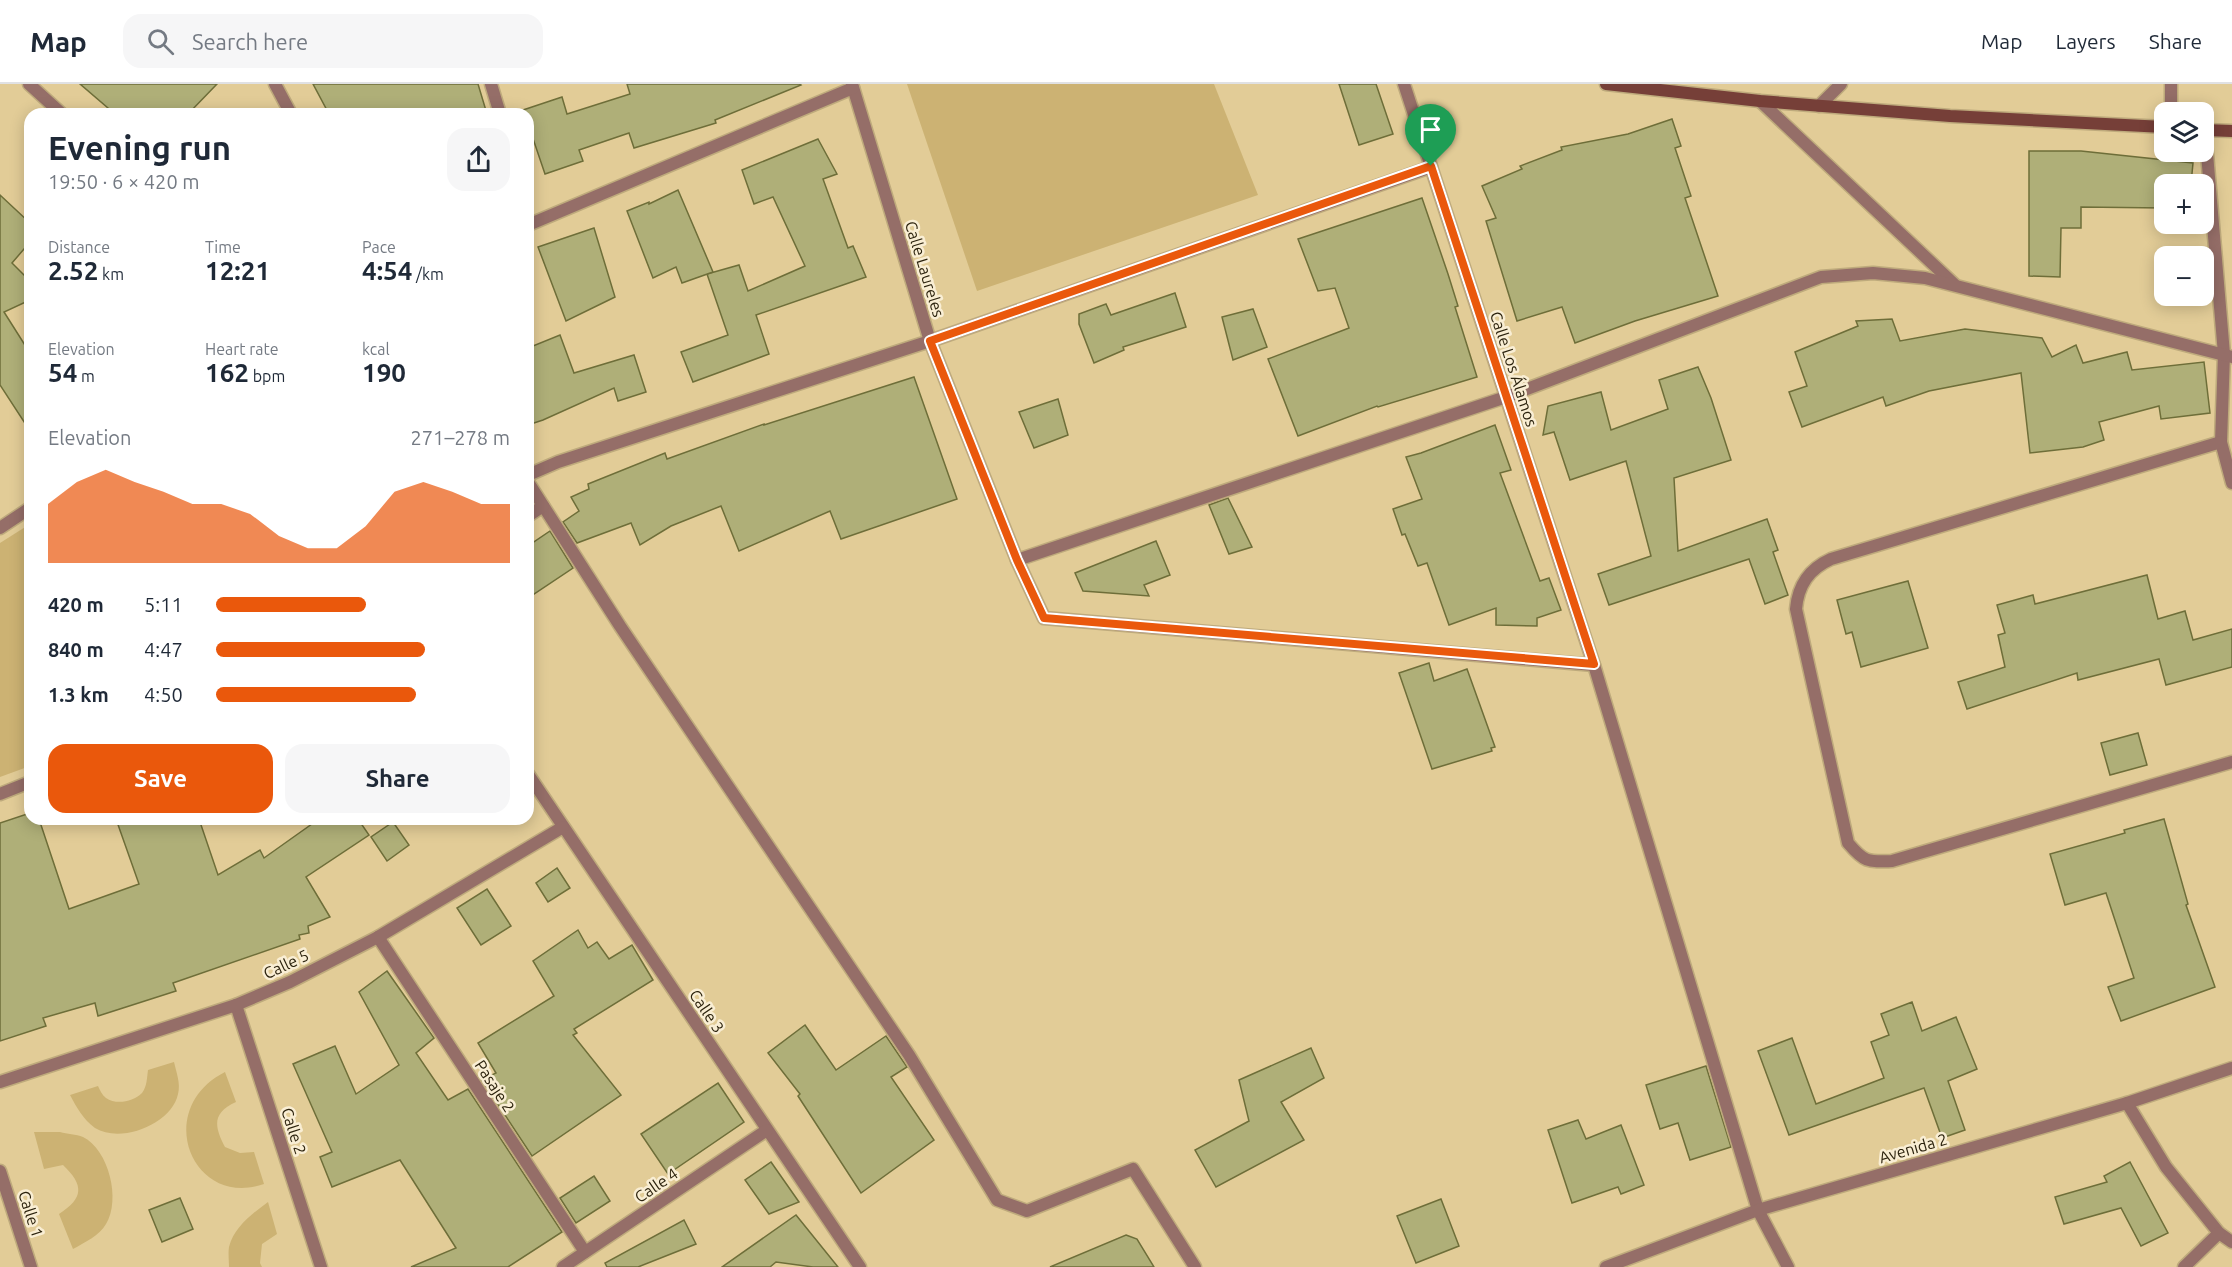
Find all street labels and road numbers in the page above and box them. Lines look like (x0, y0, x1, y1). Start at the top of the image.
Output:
street label: Calle Laureles (902, 219, 948, 319)
street label: Calle Los Álamos (1487, 309, 1543, 429)
street label: Calle 5 (260, 946, 312, 982)
street label: Calle 3 (686, 986, 728, 1036)
street label: Pasaje 2 (472, 1057, 518, 1115)
street label: Calle 2 (278, 1105, 310, 1157)
street label: Avenida 2 (1877, 1130, 1949, 1166)
street label: Calle 4 (631, 1164, 681, 1206)
street label: Calle 1 (15, 1188, 47, 1240)

